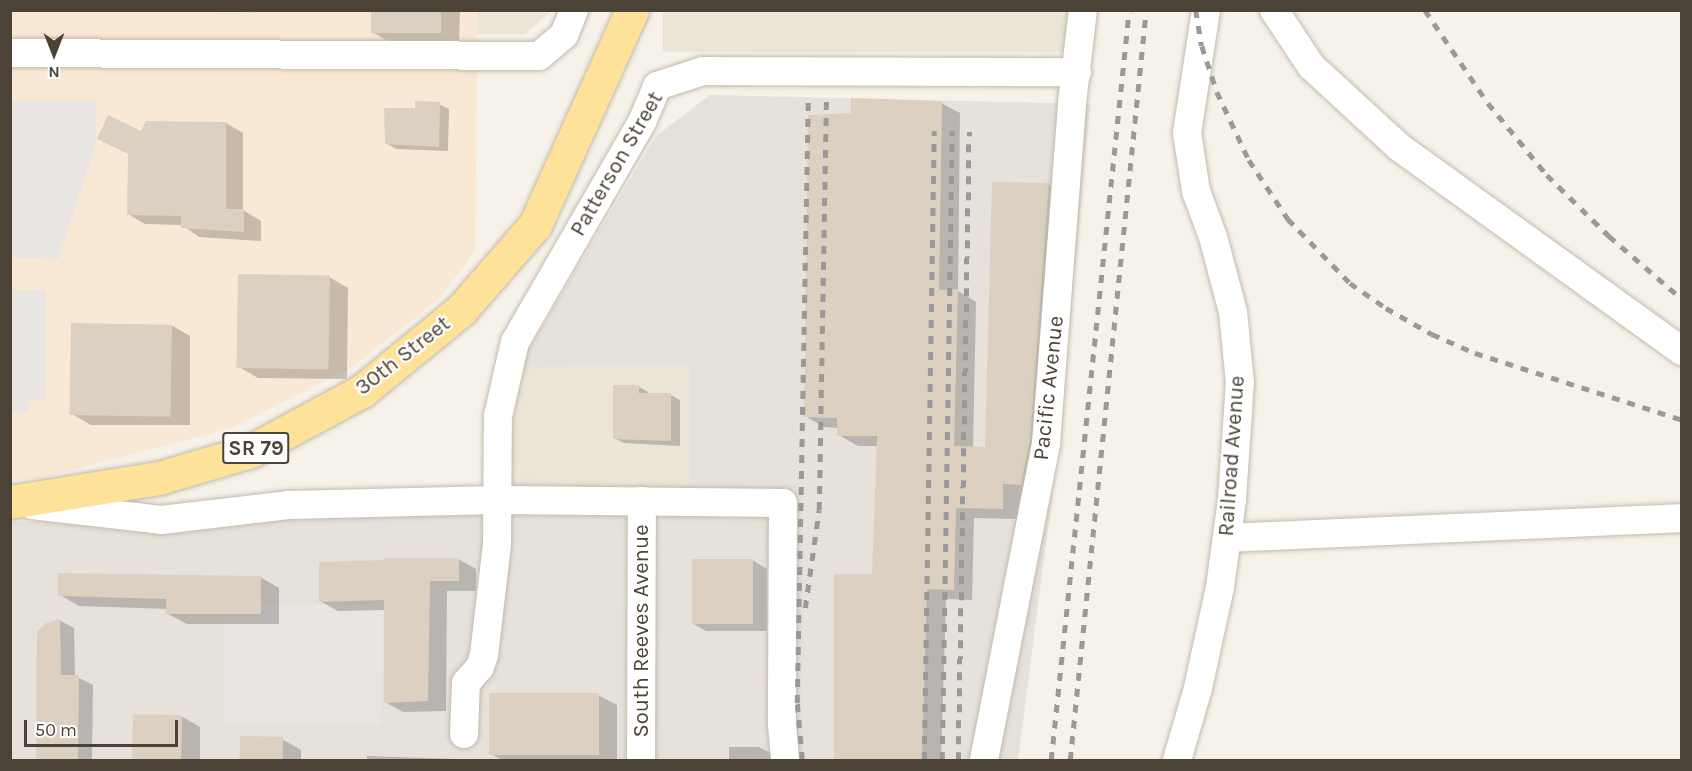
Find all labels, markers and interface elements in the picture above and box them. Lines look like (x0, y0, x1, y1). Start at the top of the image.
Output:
north arrow (24, 24, 84, 84)
text: N (48, 63, 60, 82)
street label: Patterson Street (565, 87, 669, 241)
street label: 30th Street (350, 311, 456, 401)
street label: Pacific Avenue (1028, 314, 1070, 462)
street label: Railroad Avenue (1213, 375, 1251, 537)
road number: SR 79 (222, 430, 290, 466)
street label: South Reeves Avenue (629, 524, 655, 738)
scale bar (27, 708, 182, 746)
text: 50 m (35, 719, 77, 741)

